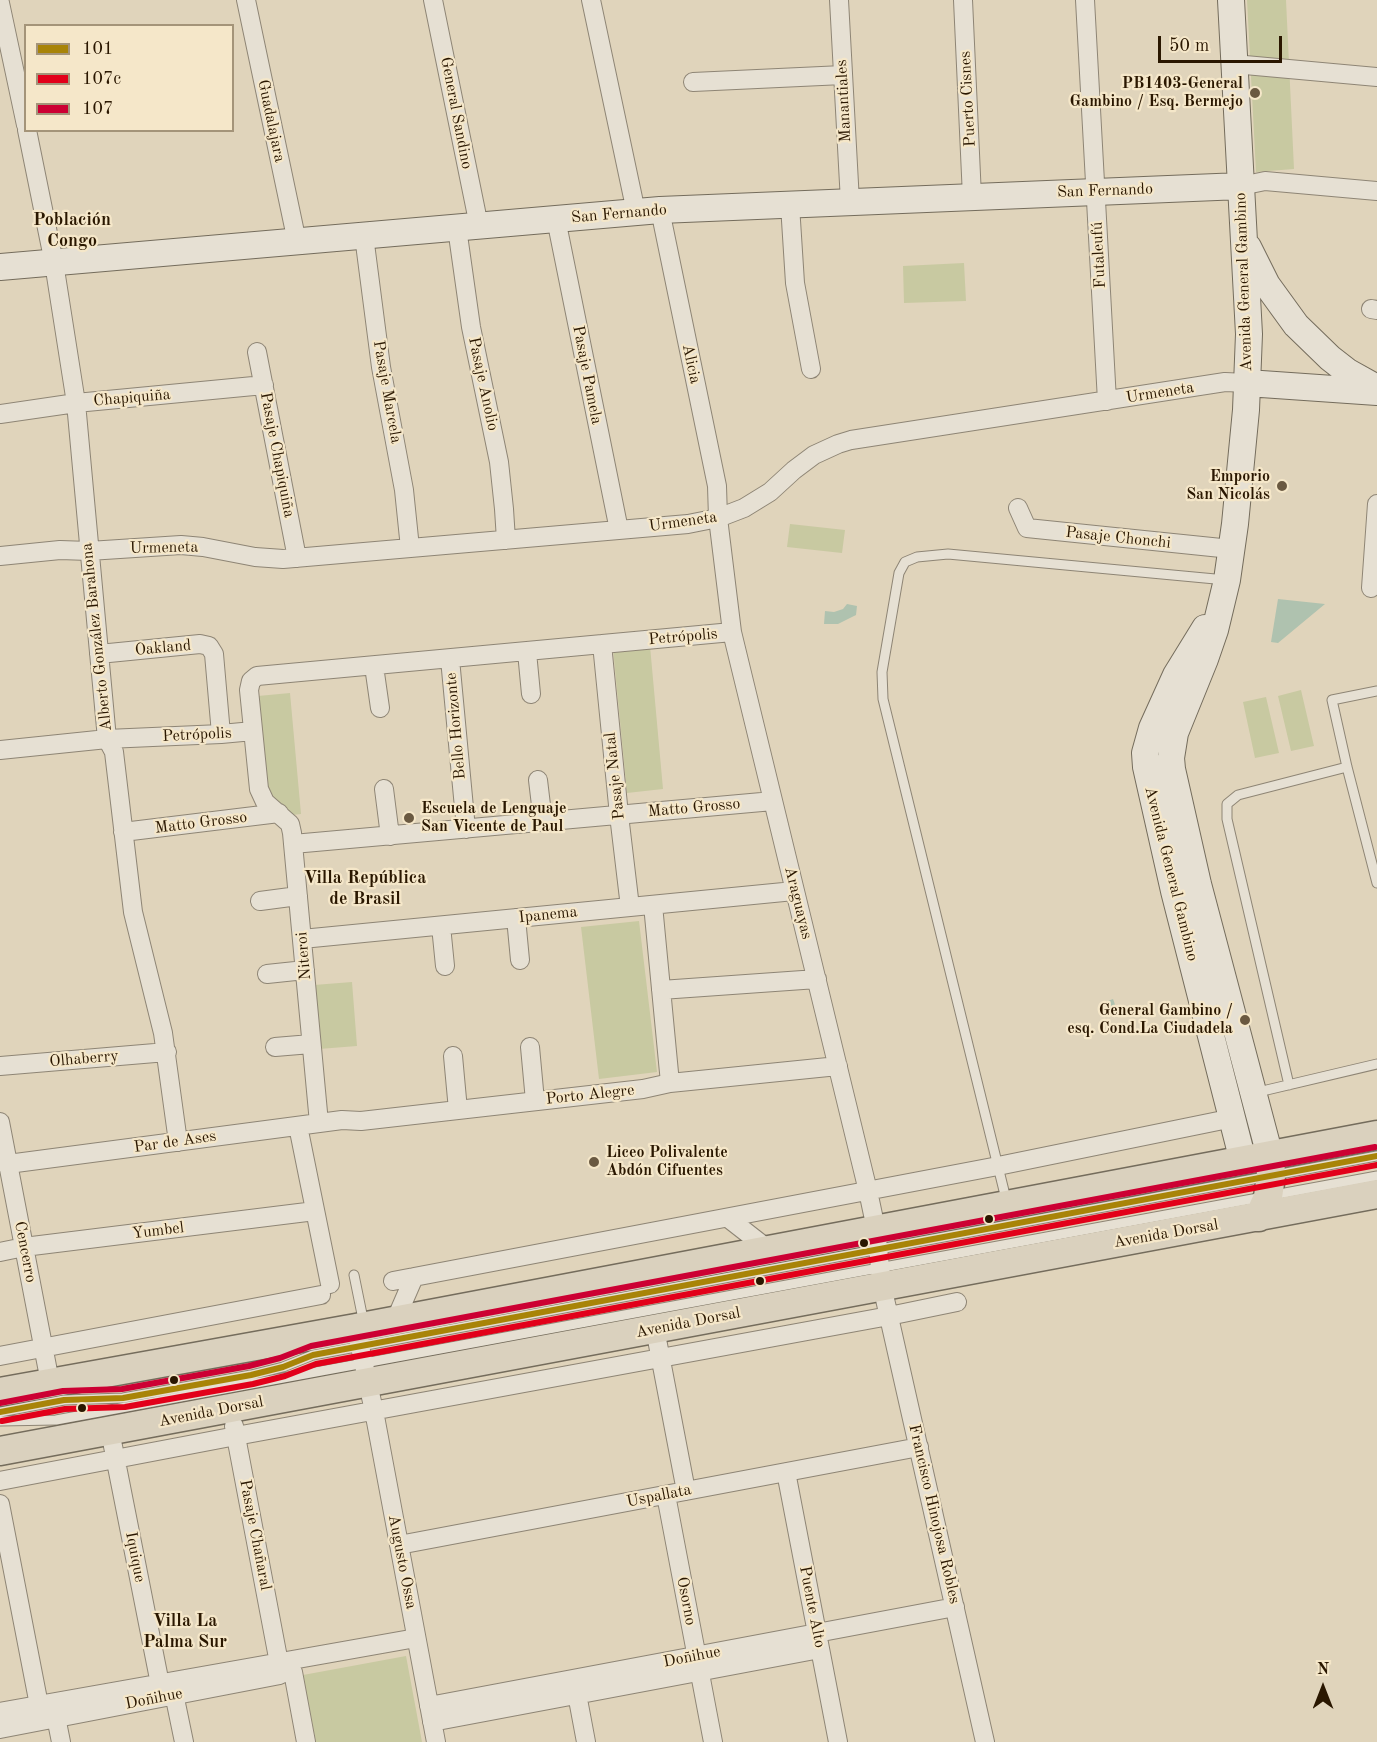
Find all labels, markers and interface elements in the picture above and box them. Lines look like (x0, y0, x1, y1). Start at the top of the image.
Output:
legend (24, 24, 234, 132)
scale bar (1161, 24, 1286, 62)
text: 50 m (1169, 37, 1209, 55)
text: 101 (82, 40, 113, 58)
street label: Puerto Cisnes (956, 50, 980, 148)
street label: General Sandino (436, 55, 476, 171)
street label: Manantiales (832, 59, 856, 143)
text: 107c (82, 70, 121, 88)
place label: PB1403-General Gambino / Esq. Bermejo (1070, 74, 1243, 112)
street label: Guadalajara (253, 78, 289, 164)
marker: PB1403-General Gambino / Esq. Bermejo (1248, 86, 1262, 100)
text: 107 (82, 100, 113, 118)
street label: San Fernando (1057, 180, 1153, 202)
street label: Avenida General Gambino (1231, 192, 1257, 372)
street label: San Fernando (570, 200, 668, 228)
district label: Población Congo (33, 209, 111, 252)
street label: Futaleufú (1088, 221, 1110, 289)
street label: Pasaje Pamela (568, 324, 606, 426)
street label: Pasaje Anolio (464, 335, 502, 433)
street label: Pasaje Marcela (368, 339, 406, 445)
street label: Alicia (677, 342, 705, 386)
street label: Urmeneta (1125, 378, 1195, 408)
street label: Chapiquiña (93, 385, 171, 411)
street label: Pasaje Chapiquiña (255, 391, 299, 519)
place label: Emporio San Nicolás (1186, 467, 1270, 505)
marker: Emporio San Nicolás (1275, 479, 1289, 493)
street label: Urmeneta (648, 508, 718, 536)
street label: Pasaje Chonchi (1064, 523, 1172, 553)
street label: Urmeneta (130, 538, 198, 558)
street label: Alberto González Barahona (78, 542, 116, 732)
street label: Petrópolis (648, 624, 718, 650)
street label: Oakland (134, 636, 192, 660)
street label: Bello Horizonte (442, 672, 470, 780)
street label: Petrópolis (162, 724, 232, 746)
street label: Pasaje Natal (601, 731, 629, 821)
street label: Avenida General Gambino (1140, 785, 1202, 963)
street label: Matto Grosso (647, 794, 741, 822)
place label: Escuela de Lenguaje San Vicente de Paul (421, 799, 567, 837)
street label: Matto Grosso (154, 808, 248, 838)
marker: Escuela de Lenguaje San Vicente de Paul (402, 811, 416, 825)
street label: Araguayas (780, 865, 816, 941)
district label: Villa República de Brasil (304, 867, 426, 910)
street label: Ipanema (518, 902, 578, 928)
street label: Niteroi (292, 931, 316, 981)
place label: General Gambino / esq. Cond.La Ciudadela (1067, 1001, 1233, 1039)
marker: General Gambino / esq. Cond.La Ciudadela (1238, 1013, 1252, 1027)
street label: Olhaberry (49, 1046, 119, 1072)
street label: Porto Alegre (545, 1081, 635, 1109)
street label: Par de Ases (133, 1127, 217, 1157)
place label: Liceo Polivalente Abdón Cifuentes (606, 1143, 728, 1181)
marker: Liceo Polivalente Abdón Cifuentes (587, 1155, 601, 1169)
unlabelled marker (983, 1213, 995, 1225)
street label: Avenida Dorsal (1112, 1215, 1220, 1253)
street label: Yumbel (131, 1218, 185, 1244)
street label: Cencerro (10, 1220, 40, 1284)
unlabelled marker (858, 1237, 870, 1249)
unlabelled marker (754, 1275, 766, 1287)
street label: Avenida Dorsal (634, 1303, 742, 1343)
unlabelled marker (168, 1374, 180, 1386)
street label: Avenida Dorsal (157, 1392, 265, 1432)
unlabelled marker (76, 1402, 88, 1414)
street label: Francisco Hinojosa Robles (904, 1422, 964, 1606)
street label: Pasaje Chañaral (235, 1478, 275, 1592)
street label: Uspallata (625, 1480, 693, 1512)
street label: Augusto Ossa (383, 1513, 421, 1611)
street label: Iquique (121, 1530, 149, 1584)
street label: Puente Alto (795, 1564, 829, 1650)
street label: Osorno (672, 1575, 700, 1627)
district label: Villa La Palma Sur (143, 1610, 227, 1652)
street label: Doñihue (662, 1642, 722, 1672)
north arrow (1293, 1658, 1353, 1718)
text: N (1317, 1662, 1329, 1678)
street label: Doñihue (124, 1684, 184, 1714)

